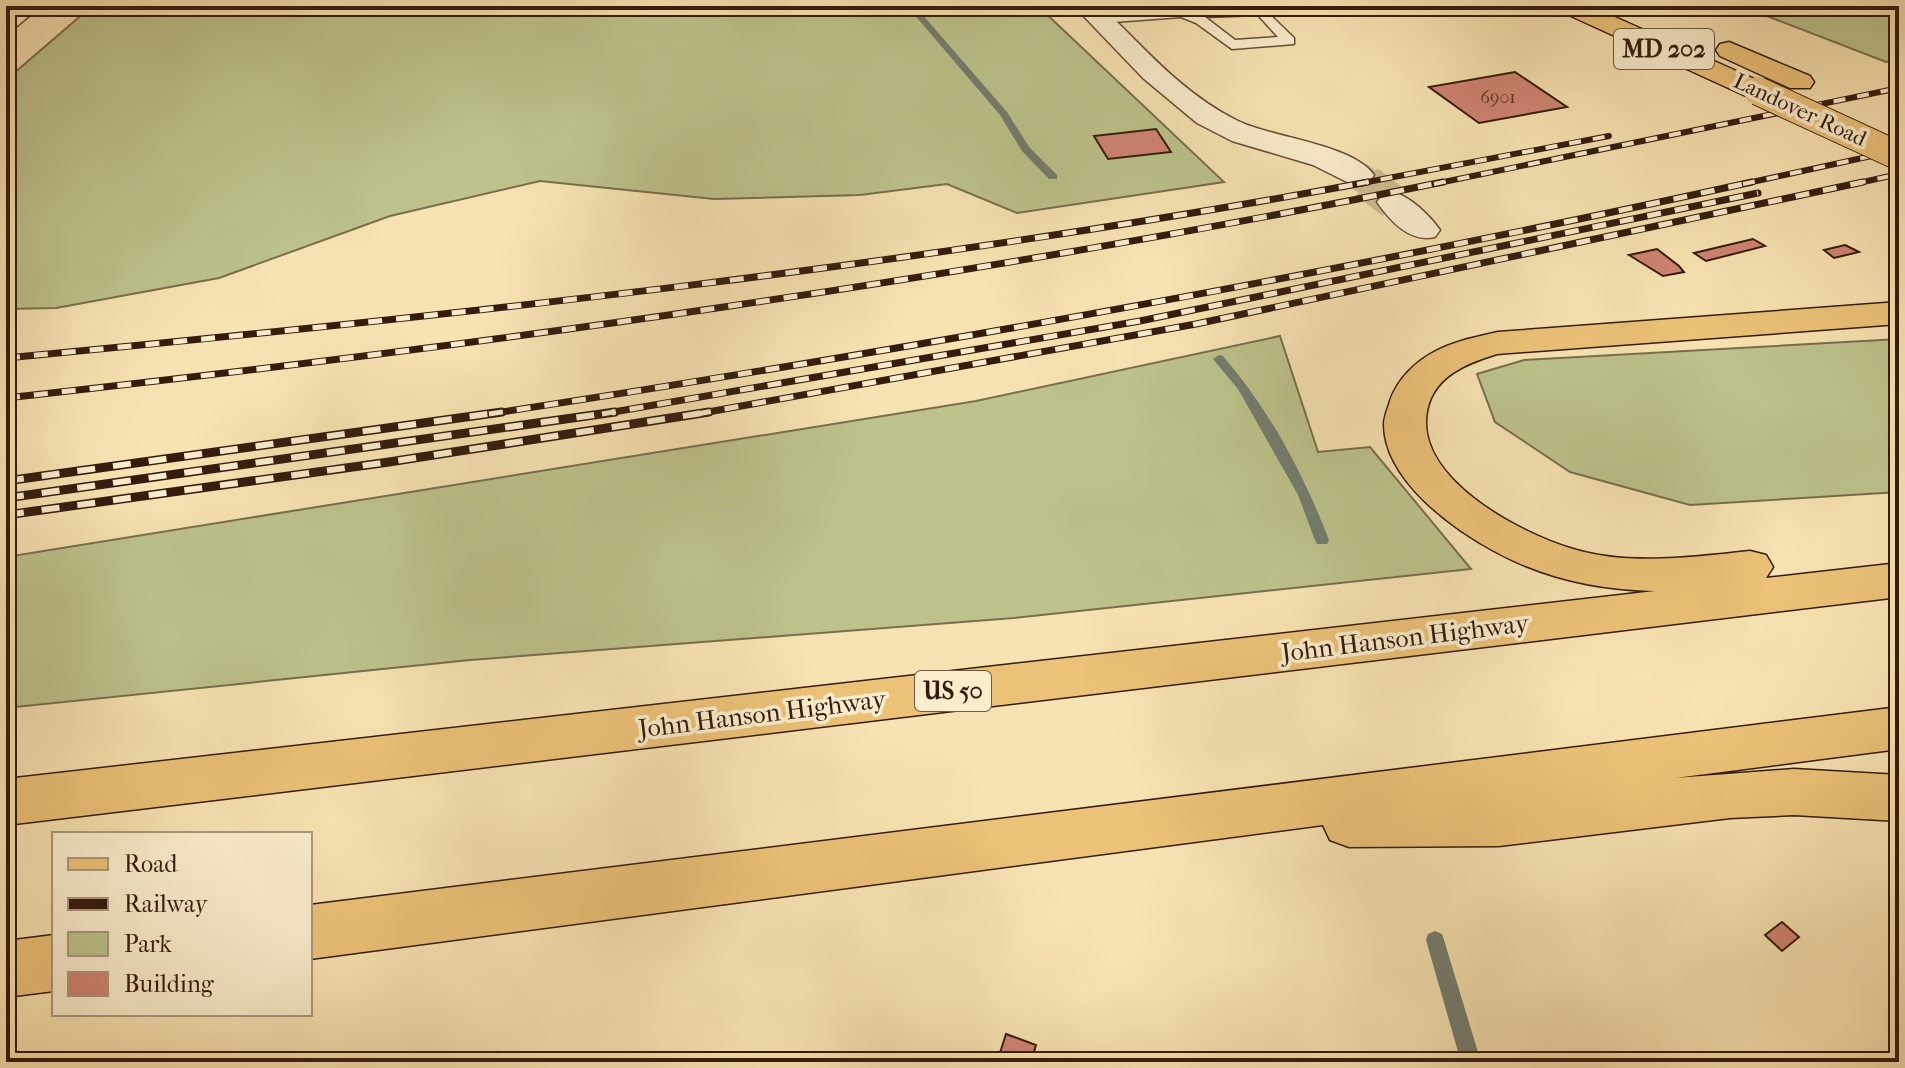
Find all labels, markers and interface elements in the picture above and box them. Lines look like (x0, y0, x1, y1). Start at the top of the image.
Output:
road number: MD 202 (1614, 29, 1714, 69)
street label: Landover Road (1730, 68, 1871, 153)
house number: 6901 (1480, 87, 1516, 108)
street label: John Hanson Highway (1278, 607, 1532, 669)
road number: US 50 (915, 671, 991, 711)
street label: John Hanson Highway (635, 683, 889, 745)
legend (52, 832, 312, 1016)
text: Road (124, 850, 178, 878)
text: Railway (124, 890, 209, 918)
text: Park (124, 930, 172, 958)
text: Building (124, 970, 215, 998)

